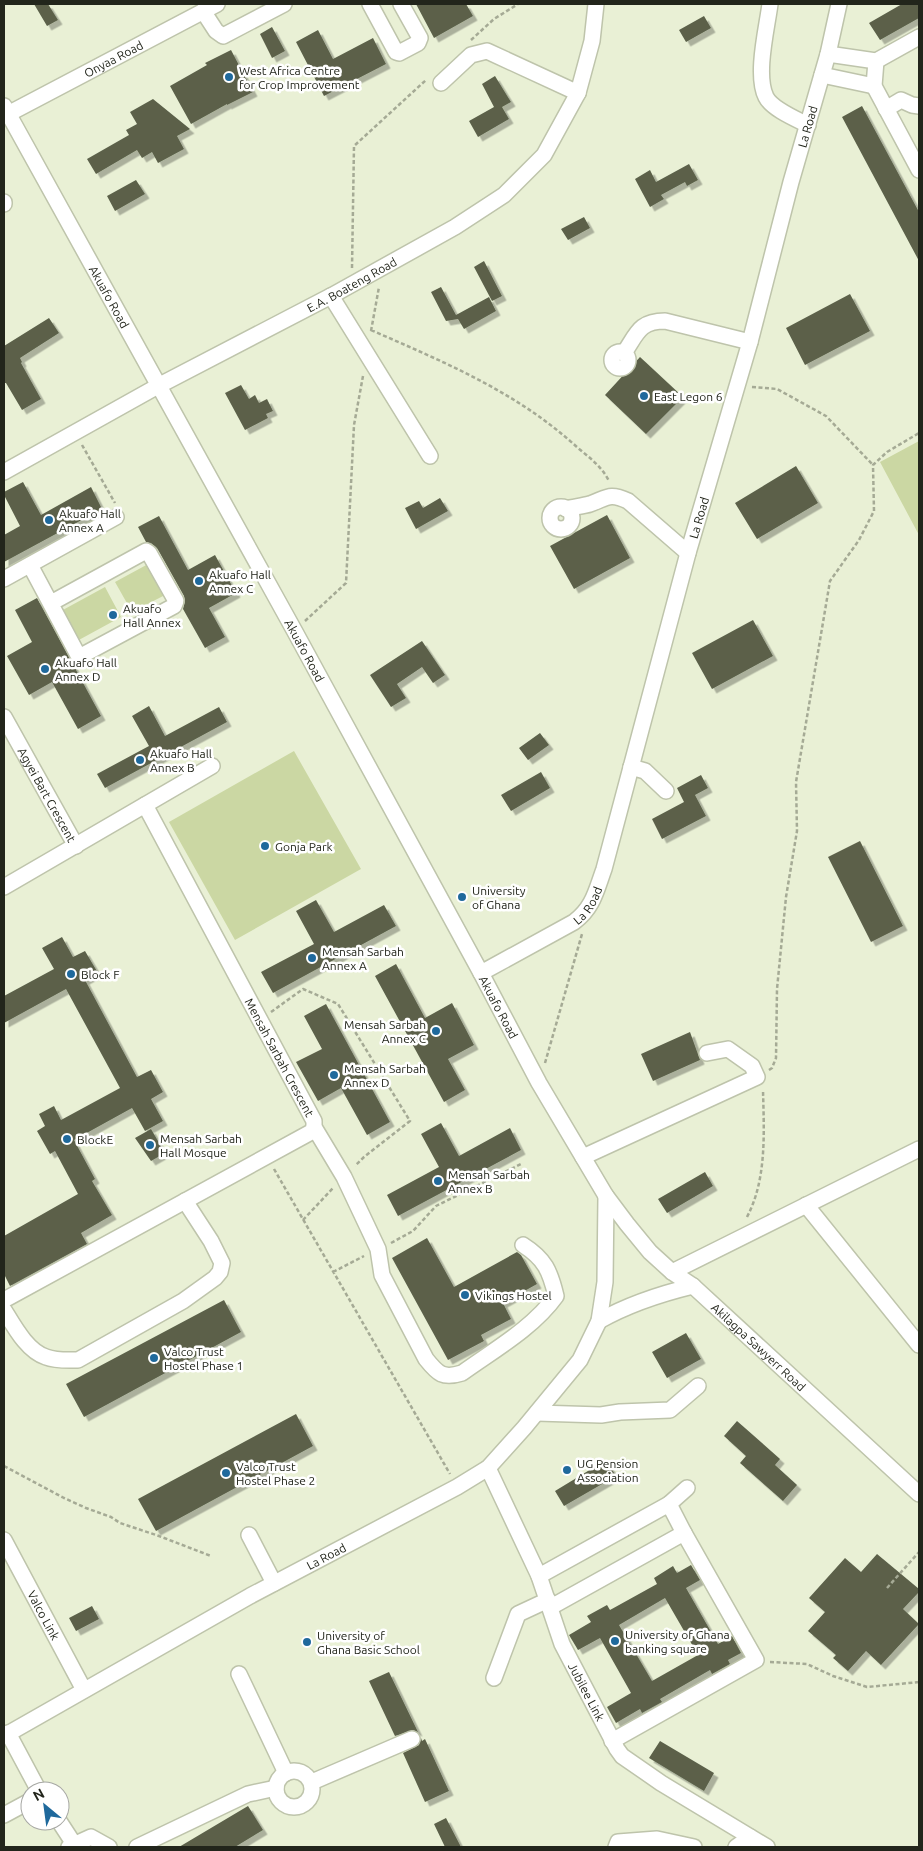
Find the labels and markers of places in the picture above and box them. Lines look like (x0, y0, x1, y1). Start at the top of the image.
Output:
place label: West Africa Centre for Crop Improvement (239, 64, 360, 91)
marker: West Africa Centre for Crop Improvement (223, 71, 235, 83)
marker: East Legon 6 (638, 390, 650, 402)
place label: East Legon 6 (654, 390, 723, 403)
place label: Akuafo Hall Annex A (59, 507, 121, 534)
marker: Akuafo Hall Annex A (43, 514, 55, 526)
place label: Akuafo Hall Annex C (209, 568, 271, 595)
marker: Akuafo Hall Annex C (193, 575, 205, 587)
place label: Akuafo Hall Annex (123, 602, 181, 629)
marker: Akuafo Hall Annex (107, 609, 119, 621)
place label: Akuafo Hall Annex D (55, 656, 117, 683)
marker: Akuafo Hall Annex D (39, 663, 51, 675)
place label: Akuafo Hall Annex B (150, 747, 212, 774)
marker: Akuafo Hall Annex B (134, 754, 146, 766)
marker: Gonja Park (259, 840, 271, 852)
place label: Gonja Park (275, 840, 333, 853)
place label: University of Ghana (472, 884, 526, 911)
marker: University of Ghana (456, 891, 468, 903)
place label: Mensah Sarbah Annex A (322, 945, 404, 972)
marker: Mensah Sarbah Annex A (306, 952, 318, 964)
marker: Block F (65, 968, 77, 980)
place label: Block F (81, 968, 119, 981)
place label: Mensah Sarbah Annex C (344, 1018, 427, 1045)
marker: Mensah Sarbah Annex C (430, 1025, 442, 1037)
place label: Mensah Sarbah Annex D (344, 1062, 426, 1089)
marker: Mensah Sarbah Annex D (328, 1069, 340, 1081)
place label: Mensah Sarbah Hall Mosque (160, 1132, 242, 1159)
marker: BlockE (61, 1133, 73, 1145)
place label: BlockE (77, 1133, 113, 1146)
marker: Mensah Sarbah Hall Mosque (144, 1139, 156, 1151)
place label: Mensah Sarbah Annex B (448, 1168, 530, 1195)
marker: Mensah Sarbah Annex B (432, 1175, 444, 1187)
marker: Vikings Hostel (459, 1289, 471, 1301)
place label: Vikings Hostel (475, 1289, 552, 1302)
place label: Valco Trust Hostel Phase 1 (164, 1345, 243, 1372)
marker: Valco Trust Hostel Phase 1 (148, 1352, 160, 1364)
place label: UG Pension Association (577, 1457, 639, 1484)
place label: Valco Trust Hostel Phase 2 (236, 1460, 315, 1487)
marker: UG Pension Association (561, 1464, 573, 1476)
marker: Valco Trust Hostel Phase 2 (220, 1467, 232, 1479)
place label: University of Ghana banking square (625, 1628, 730, 1655)
place label: University of Ghana Basic School (317, 1629, 420, 1656)
marker: University of Ghana banking square (609, 1635, 621, 1647)
marker: University of Ghana Basic School (301, 1636, 313, 1648)

